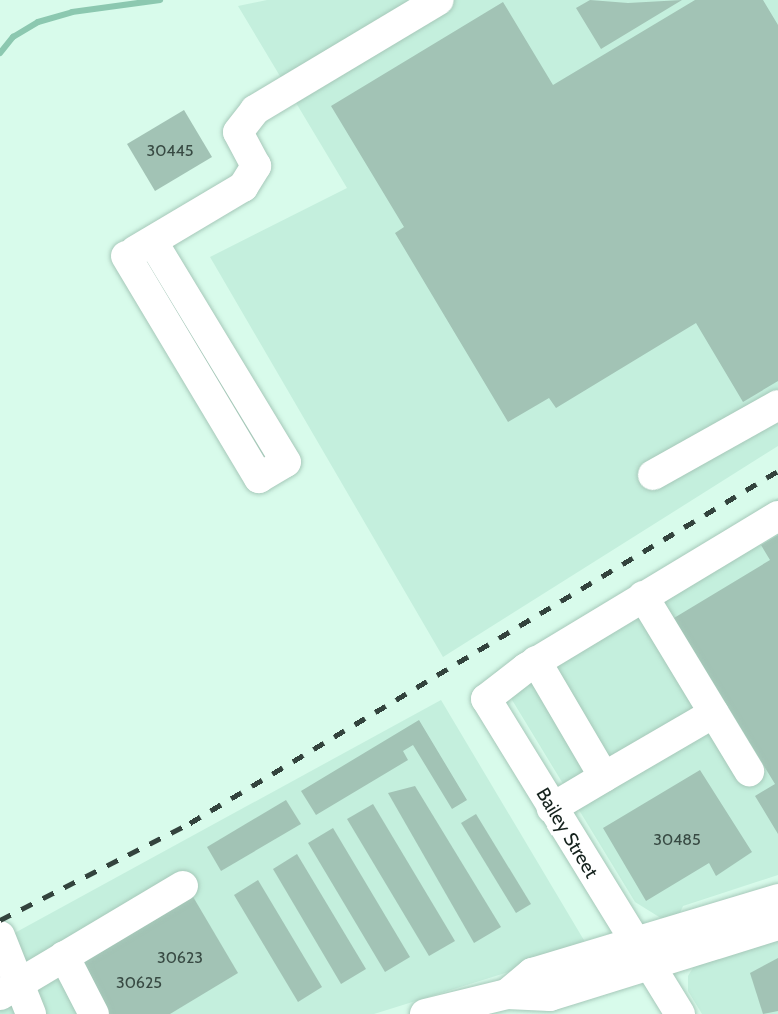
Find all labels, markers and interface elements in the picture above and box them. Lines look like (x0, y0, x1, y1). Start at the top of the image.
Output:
house number: 30445 (147, 141, 193, 161)
street label: Bailey Street (531, 784, 603, 882)
house number: 30485 (653, 830, 701, 850)
house number: 30623 (157, 948, 203, 968)
house number: 30625 (116, 973, 162, 993)

